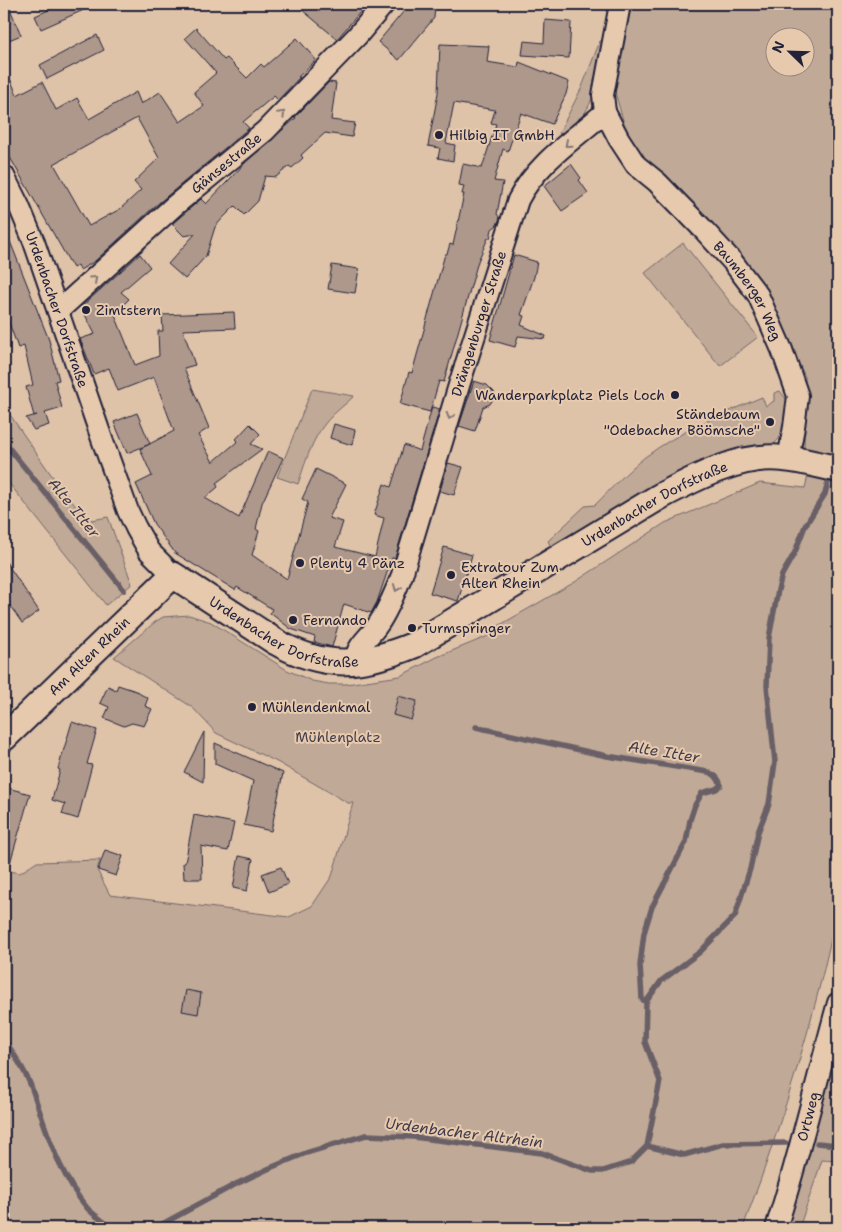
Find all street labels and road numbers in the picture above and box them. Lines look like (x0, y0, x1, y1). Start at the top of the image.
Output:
street label: Gänsestraße (187, 129, 265, 197)
street label: Urdenbacher Dorfstraße (22, 229, 93, 390)
street label: Baumberger Weg (709, 237, 786, 343)
street label: Drängenburger Straße (447, 248, 510, 399)
street label: Urdenbacher Dorfstraße (578, 457, 730, 551)
street label: Urdenbacher Dorfstraße (206, 592, 360, 671)
street label: Am Alten Rhein (44, 612, 134, 699)
street label: Ortweg (793, 1090, 823, 1143)

